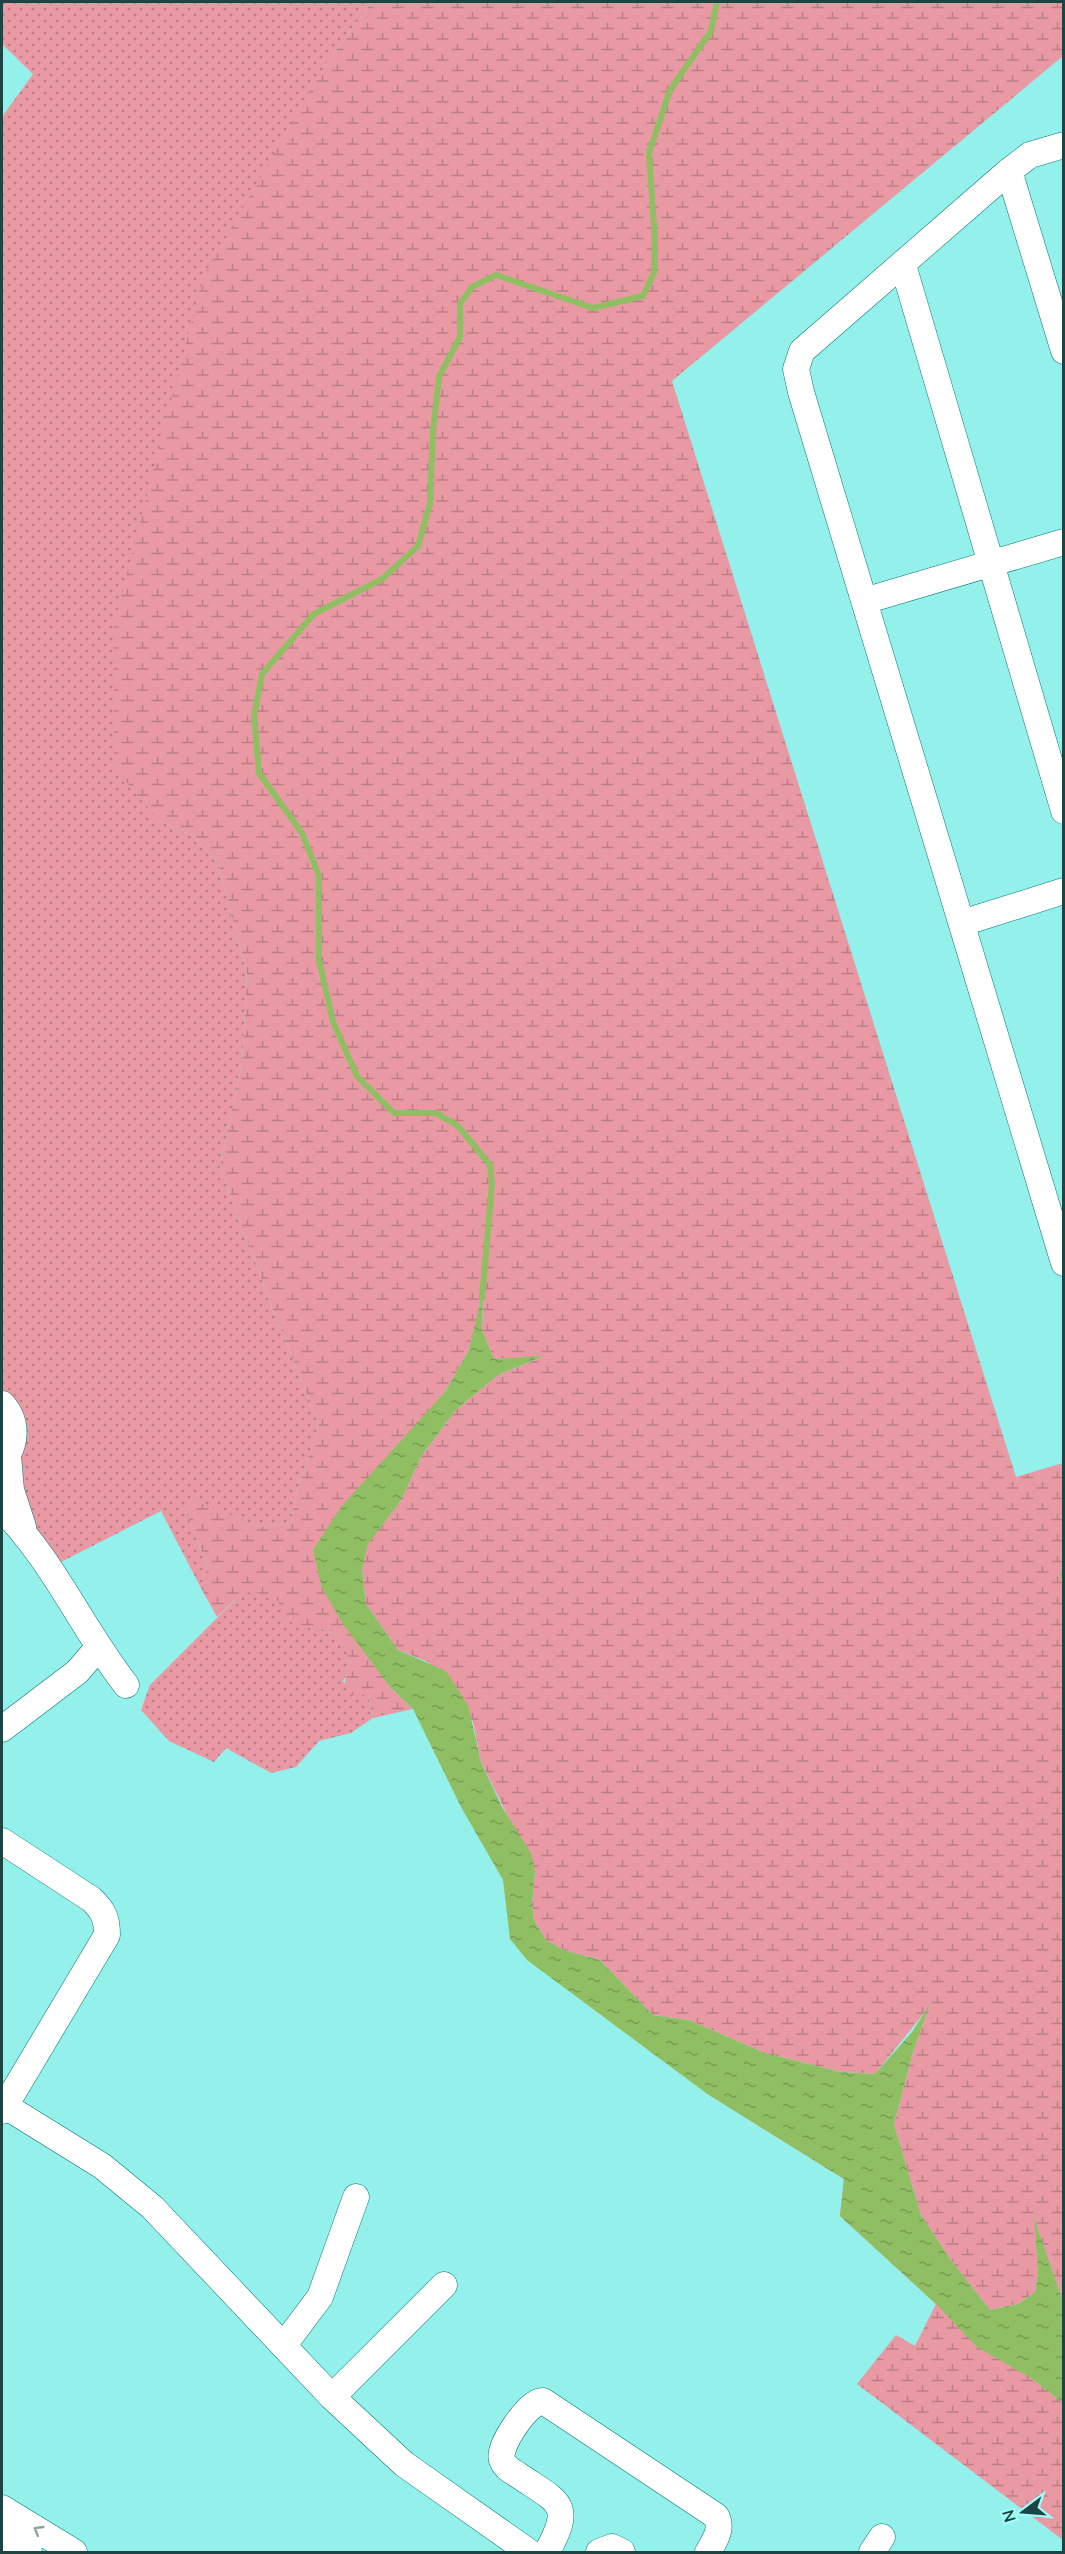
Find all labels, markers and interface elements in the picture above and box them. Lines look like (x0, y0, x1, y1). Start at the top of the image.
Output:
north arrow (993, 2482, 1053, 2542)
text: N (997, 2507, 1022, 2525)
one-way arrow (34, 2526, 44, 2538)

